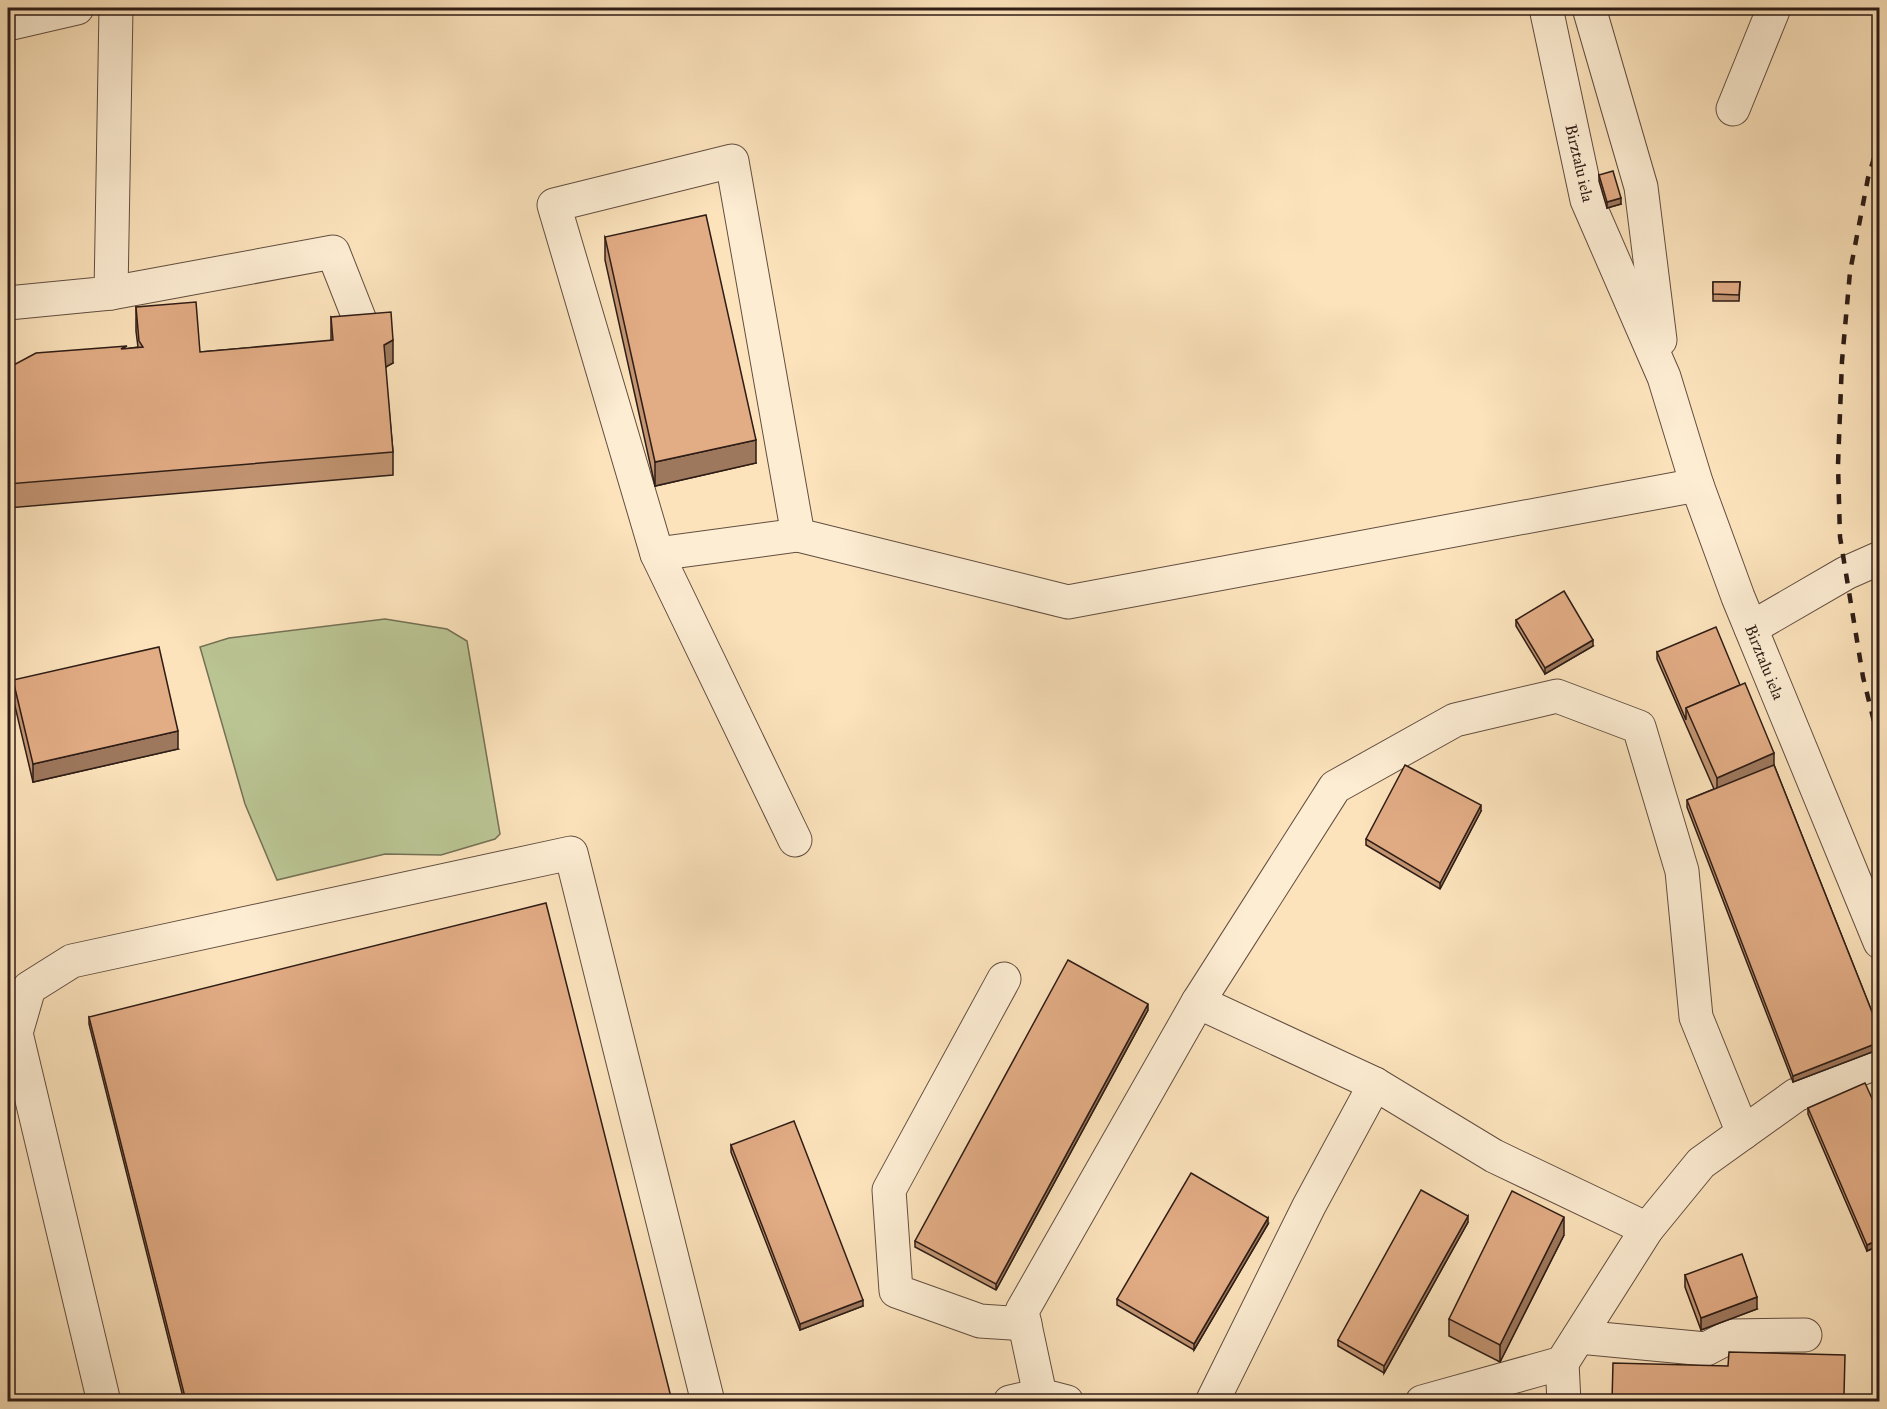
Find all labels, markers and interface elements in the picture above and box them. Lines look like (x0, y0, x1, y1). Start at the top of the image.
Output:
street label: Birztalu iela (1561, 122, 1598, 204)
street label: Birztalu iela (1741, 622, 1788, 703)

